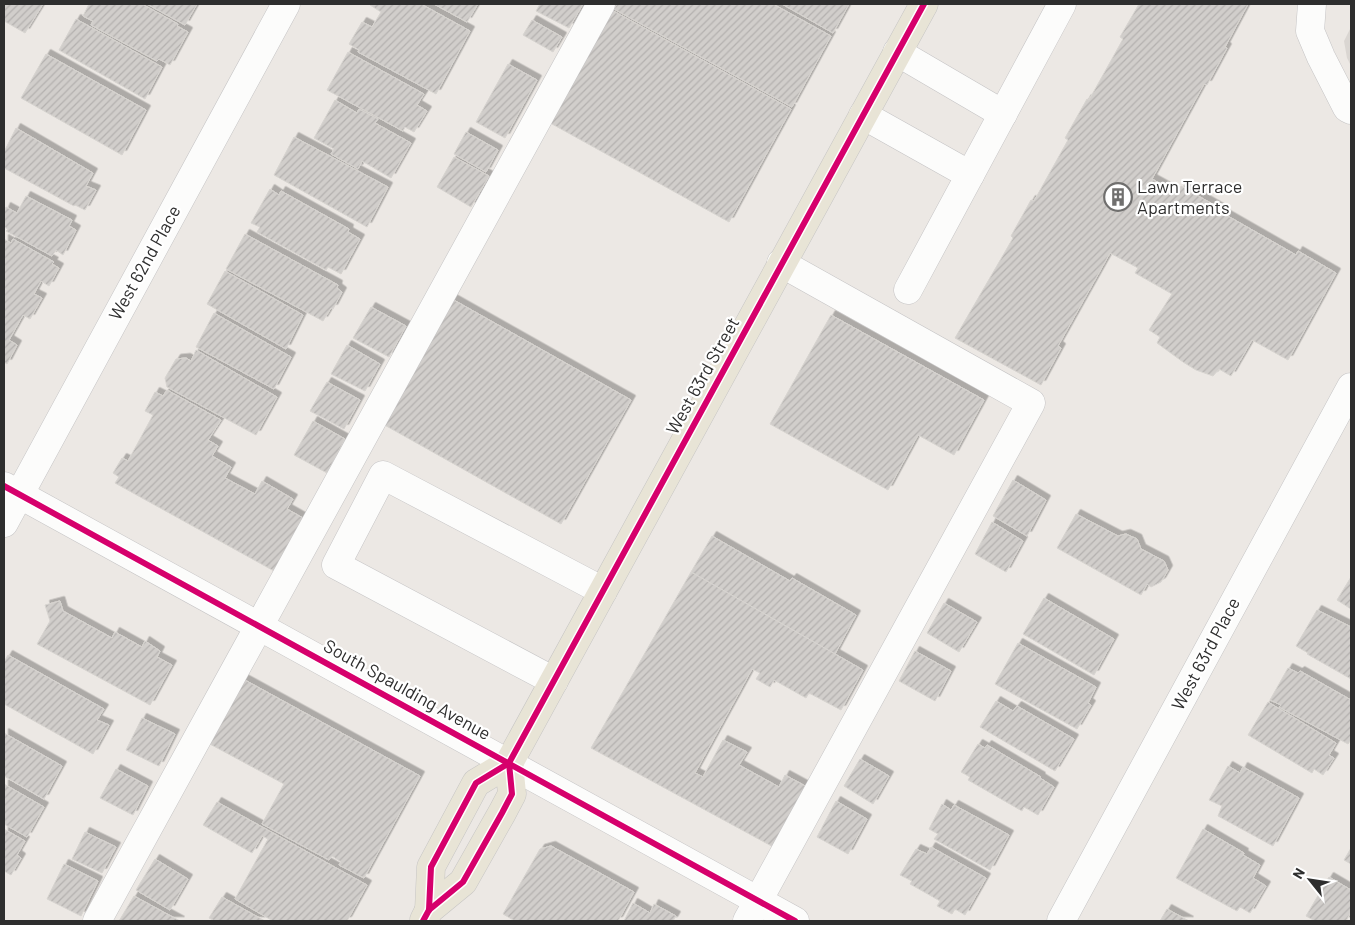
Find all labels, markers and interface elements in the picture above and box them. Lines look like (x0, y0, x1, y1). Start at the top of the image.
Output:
place label: Lawn Terrace Apartments (1137, 175, 1242, 218)
building icon: Lawn Terrace Apartments (1103, 182, 1133, 212)
street label: West 62nd Place (103, 201, 185, 324)
street label: West 63rd Street (661, 313, 743, 438)
street label: West 63rd Place (1166, 593, 1244, 714)
street label: South Spaulding Avenue (320, 634, 495, 744)
north arrow (1285, 855, 1335, 905)
text: N (1289, 865, 1308, 882)

